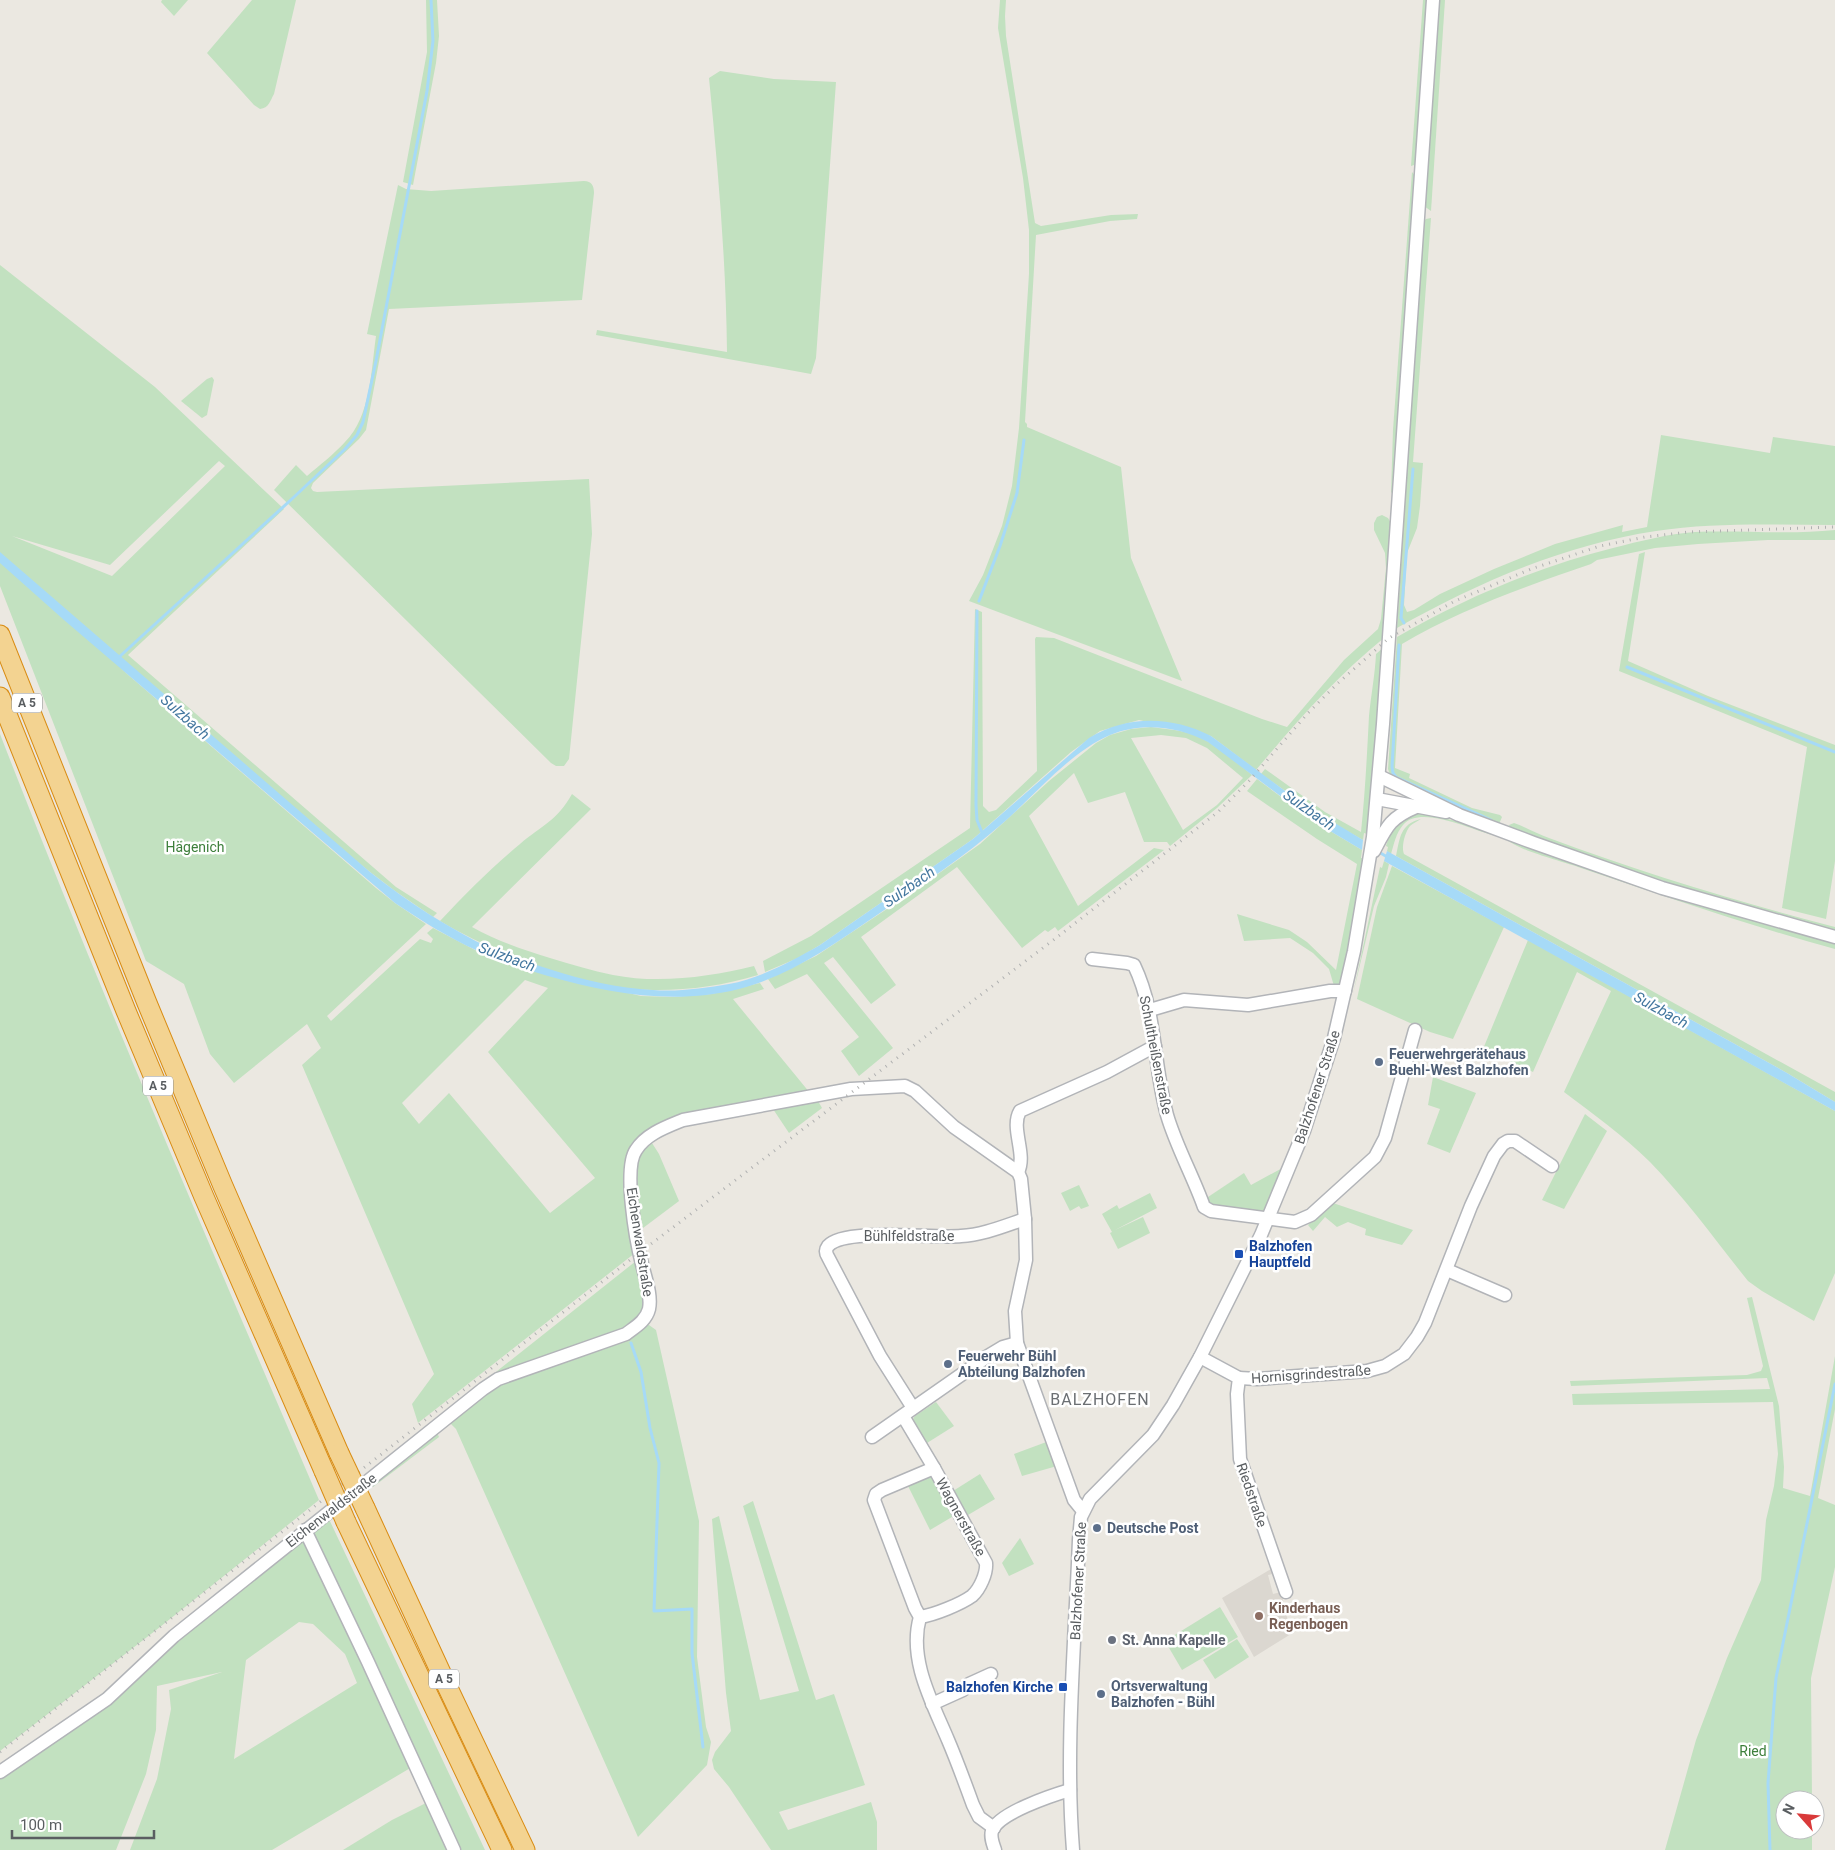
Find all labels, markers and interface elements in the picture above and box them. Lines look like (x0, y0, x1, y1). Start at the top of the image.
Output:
water label: Sulzbach (157, 691, 213, 743)
road number: A 5 (12, 694, 42, 712)
water label: Sulzbach (1280, 786, 1338, 834)
park label: Hägenich (165, 839, 225, 855)
water label: Sulzbach (880, 863, 938, 911)
water label: Sulzbach (476, 938, 538, 976)
water label: Sulzbach (1631, 988, 1691, 1032)
street label: Schultheißenstraße (1137, 994, 1175, 1116)
street label: Balzhofener Straße (1291, 1028, 1343, 1146)
place label: Feuerwehrgerätehaus Buehl-West Balzhofen (1389, 1046, 1529, 1078)
marker: Feuerwehrgerätehaus Buehl-West Balzhofen (1373, 1056, 1385, 1068)
road number: A 5 (143, 1076, 173, 1096)
street label: Eichenwaldstraße (623, 1186, 657, 1298)
street label: Bühlfeldstraße (864, 1228, 954, 1244)
place label: Balzhofen Hauptfeld (1249, 1238, 1312, 1270)
marker: Balzhofen Hauptfeld (1233, 1248, 1245, 1260)
place label: Feuerwehr Bühl Abteilung Balzhofen (958, 1348, 1086, 1380)
marker: Feuerwehr Bühl Abteilung Balzhofen (942, 1358, 954, 1370)
street label: Hornisgrindestraße (1251, 1362, 1371, 1386)
district label: BALZHOFEN (1050, 1390, 1150, 1409)
street label: Riedstraße (1234, 1461, 1270, 1529)
street label: Eichenwaldstraße (282, 1470, 380, 1550)
street label: Wagnerstraße (933, 1475, 989, 1559)
place label: Deutsche Post (1107, 1520, 1199, 1536)
street label: Balzhofener Straße (1067, 1521, 1089, 1641)
marker: Deutsche Post (1091, 1522, 1103, 1534)
place label: Kinderhaus Regenbogen (1269, 1600, 1348, 1632)
marker: Kinderhaus Regenbogen (1253, 1610, 1265, 1622)
place label: St. Anna Kapelle (1122, 1632, 1226, 1648)
marker: St. Anna Kapelle (1106, 1634, 1118, 1646)
road number: A 5 (429, 1670, 459, 1688)
place label: Ortsverwaltung Balzhofen - Bühl (1111, 1678, 1215, 1710)
place label: Balzhofen Kirche (946, 1679, 1053, 1695)
marker: Balzhofen Kirche (1057, 1681, 1069, 1693)
marker: Ortsverwaltung Balzhofen - Bühl (1095, 1688, 1107, 1700)
park label: Ried (1739, 1743, 1767, 1759)
north arrow (1775, 1790, 1825, 1840)
text: N (1779, 1801, 1798, 1817)
scale bar (12, 1808, 155, 1840)
text: 100 m (20, 1816, 62, 1834)

